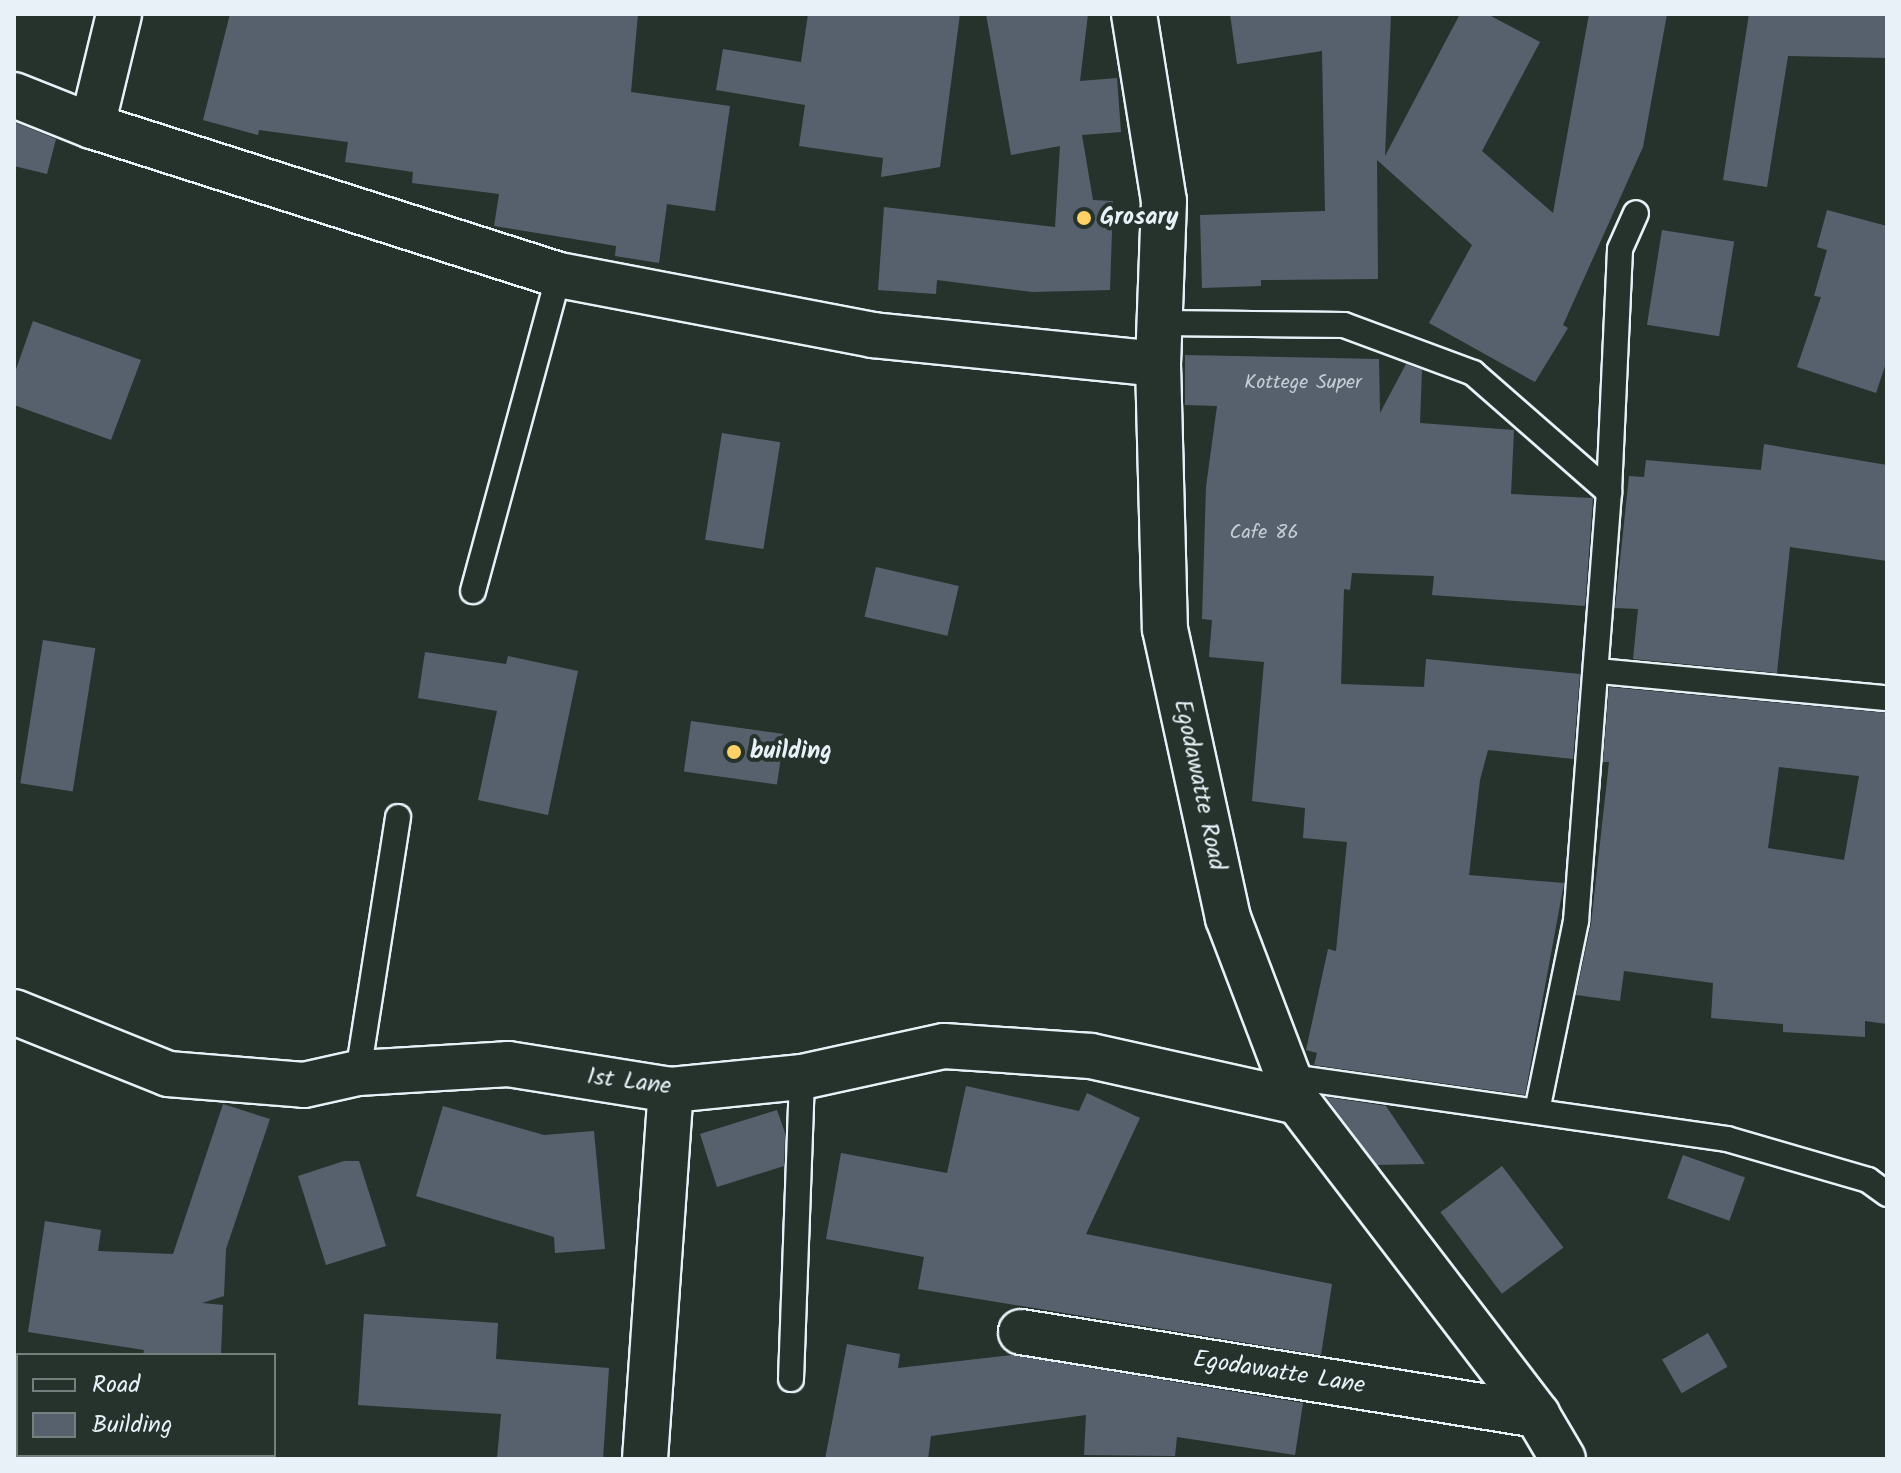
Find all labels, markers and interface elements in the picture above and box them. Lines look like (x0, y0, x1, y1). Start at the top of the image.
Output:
place label: Grosary (1100, 204, 1179, 232)
marker: Grosary (1075, 209, 1093, 227)
house number: Kottege Super (1244, 371, 1362, 395)
house number: Cafe 86 (1229, 521, 1299, 545)
street label: Egodawatte Road (1167, 697, 1231, 873)
place label: building (750, 738, 832, 766)
marker: building (725, 743, 743, 761)
street label: 1st Lane (585, 1063, 673, 1101)
street label: Egodawatte Lane (1191, 1345, 1367, 1401)
legend (16, 1353, 276, 1457)
text: Road (92, 1366, 140, 1405)
text: Building (92, 1406, 172, 1445)

